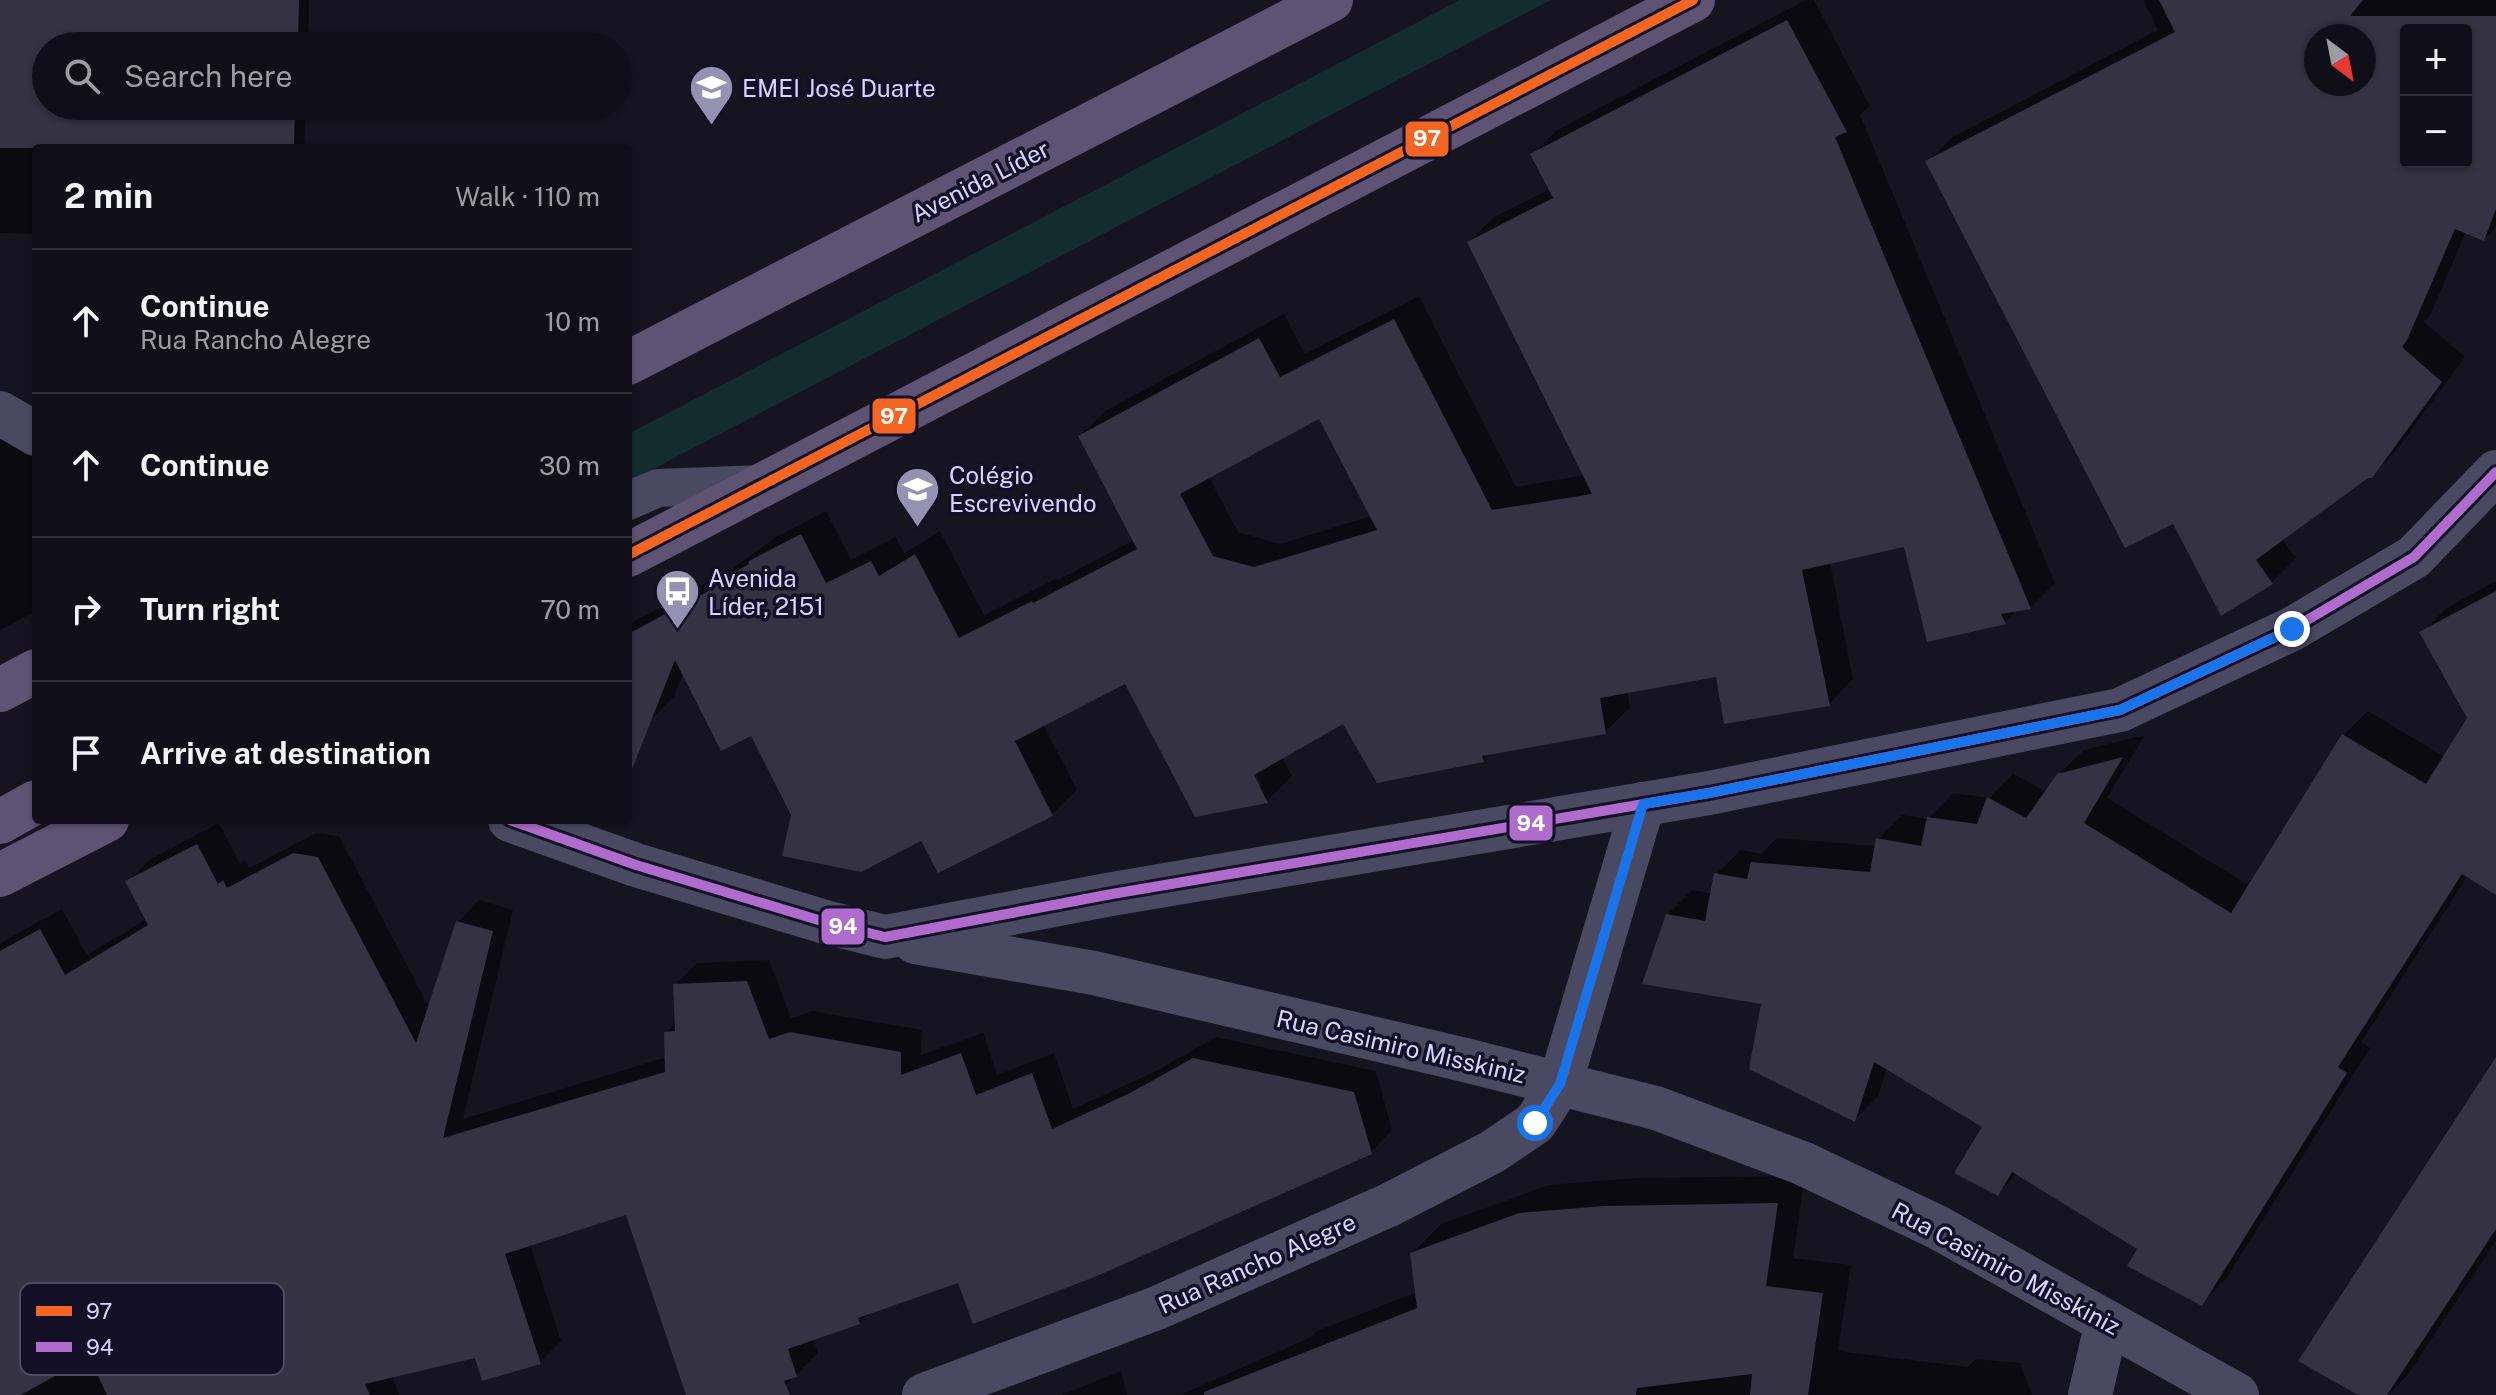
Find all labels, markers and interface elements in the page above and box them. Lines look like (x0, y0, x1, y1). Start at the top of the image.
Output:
north arrow (2304, 24, 2376, 96)
map controls (2400, 24, 2472, 168)
button: + (2400, 24, 2472, 96)
search box (32, 32, 632, 120)
icon: search (60, 54, 104, 98)
text: Search here (124, 58, 292, 94)
school or university icon: EMEI José Duarte (687, 64, 735, 127)
place label: EMEI José Duarte (742, 74, 936, 102)
button: − (2400, 96, 2472, 168)
line badge: 97 (1404, 120, 1450, 158)
text: 97 (1413, 125, 1441, 151)
street label: Avenida Líder (906, 134, 1054, 228)
text: 2 min (64, 176, 153, 216)
text: Walk · 110 m (455, 181, 600, 212)
text: Continue (140, 288, 270, 324)
icon: ahead (64, 299, 108, 343)
text: 10 m (545, 306, 600, 337)
text: Rua Rancho Alegre (140, 324, 371, 355)
line badge: 97 (871, 397, 917, 435)
text: 97 (880, 403, 908, 429)
icon: ahead (64, 443, 108, 487)
text: Continue (140, 447, 270, 483)
text: 30 m (539, 450, 600, 481)
place label: Colégio Escrevivendo (949, 461, 1096, 517)
school or university icon: Colégio Escrevivendo (894, 465, 942, 528)
place label: Avenida Líder, 2151 (708, 564, 824, 620)
bus stop icon: Avenida Líder, 2151 (653, 568, 701, 631)
icon: right (64, 587, 108, 631)
text: Turn right (140, 591, 280, 627)
text: 70 m (540, 594, 600, 625)
route end (2274, 611, 2310, 647)
icon: arrive (64, 731, 108, 775)
text: Arrive at destination (140, 735, 431, 771)
line badge: 94 (1508, 804, 1554, 842)
text: 94 (1517, 810, 1545, 836)
line badge: 94 (820, 907, 866, 946)
text: 94 (829, 913, 857, 939)
street label: Rua Casimiro Misskiniz (1274, 1004, 1528, 1088)
route start (1517, 1105, 1553, 1141)
street label: Rua Casimiro Misskiniz (1887, 1196, 2125, 1340)
street label: Rua Rancho Alegre (1154, 1207, 1360, 1319)
legend (20, 1283, 284, 1375)
text: 97 (86, 1298, 113, 1324)
text: 94 (86, 1334, 114, 1360)

